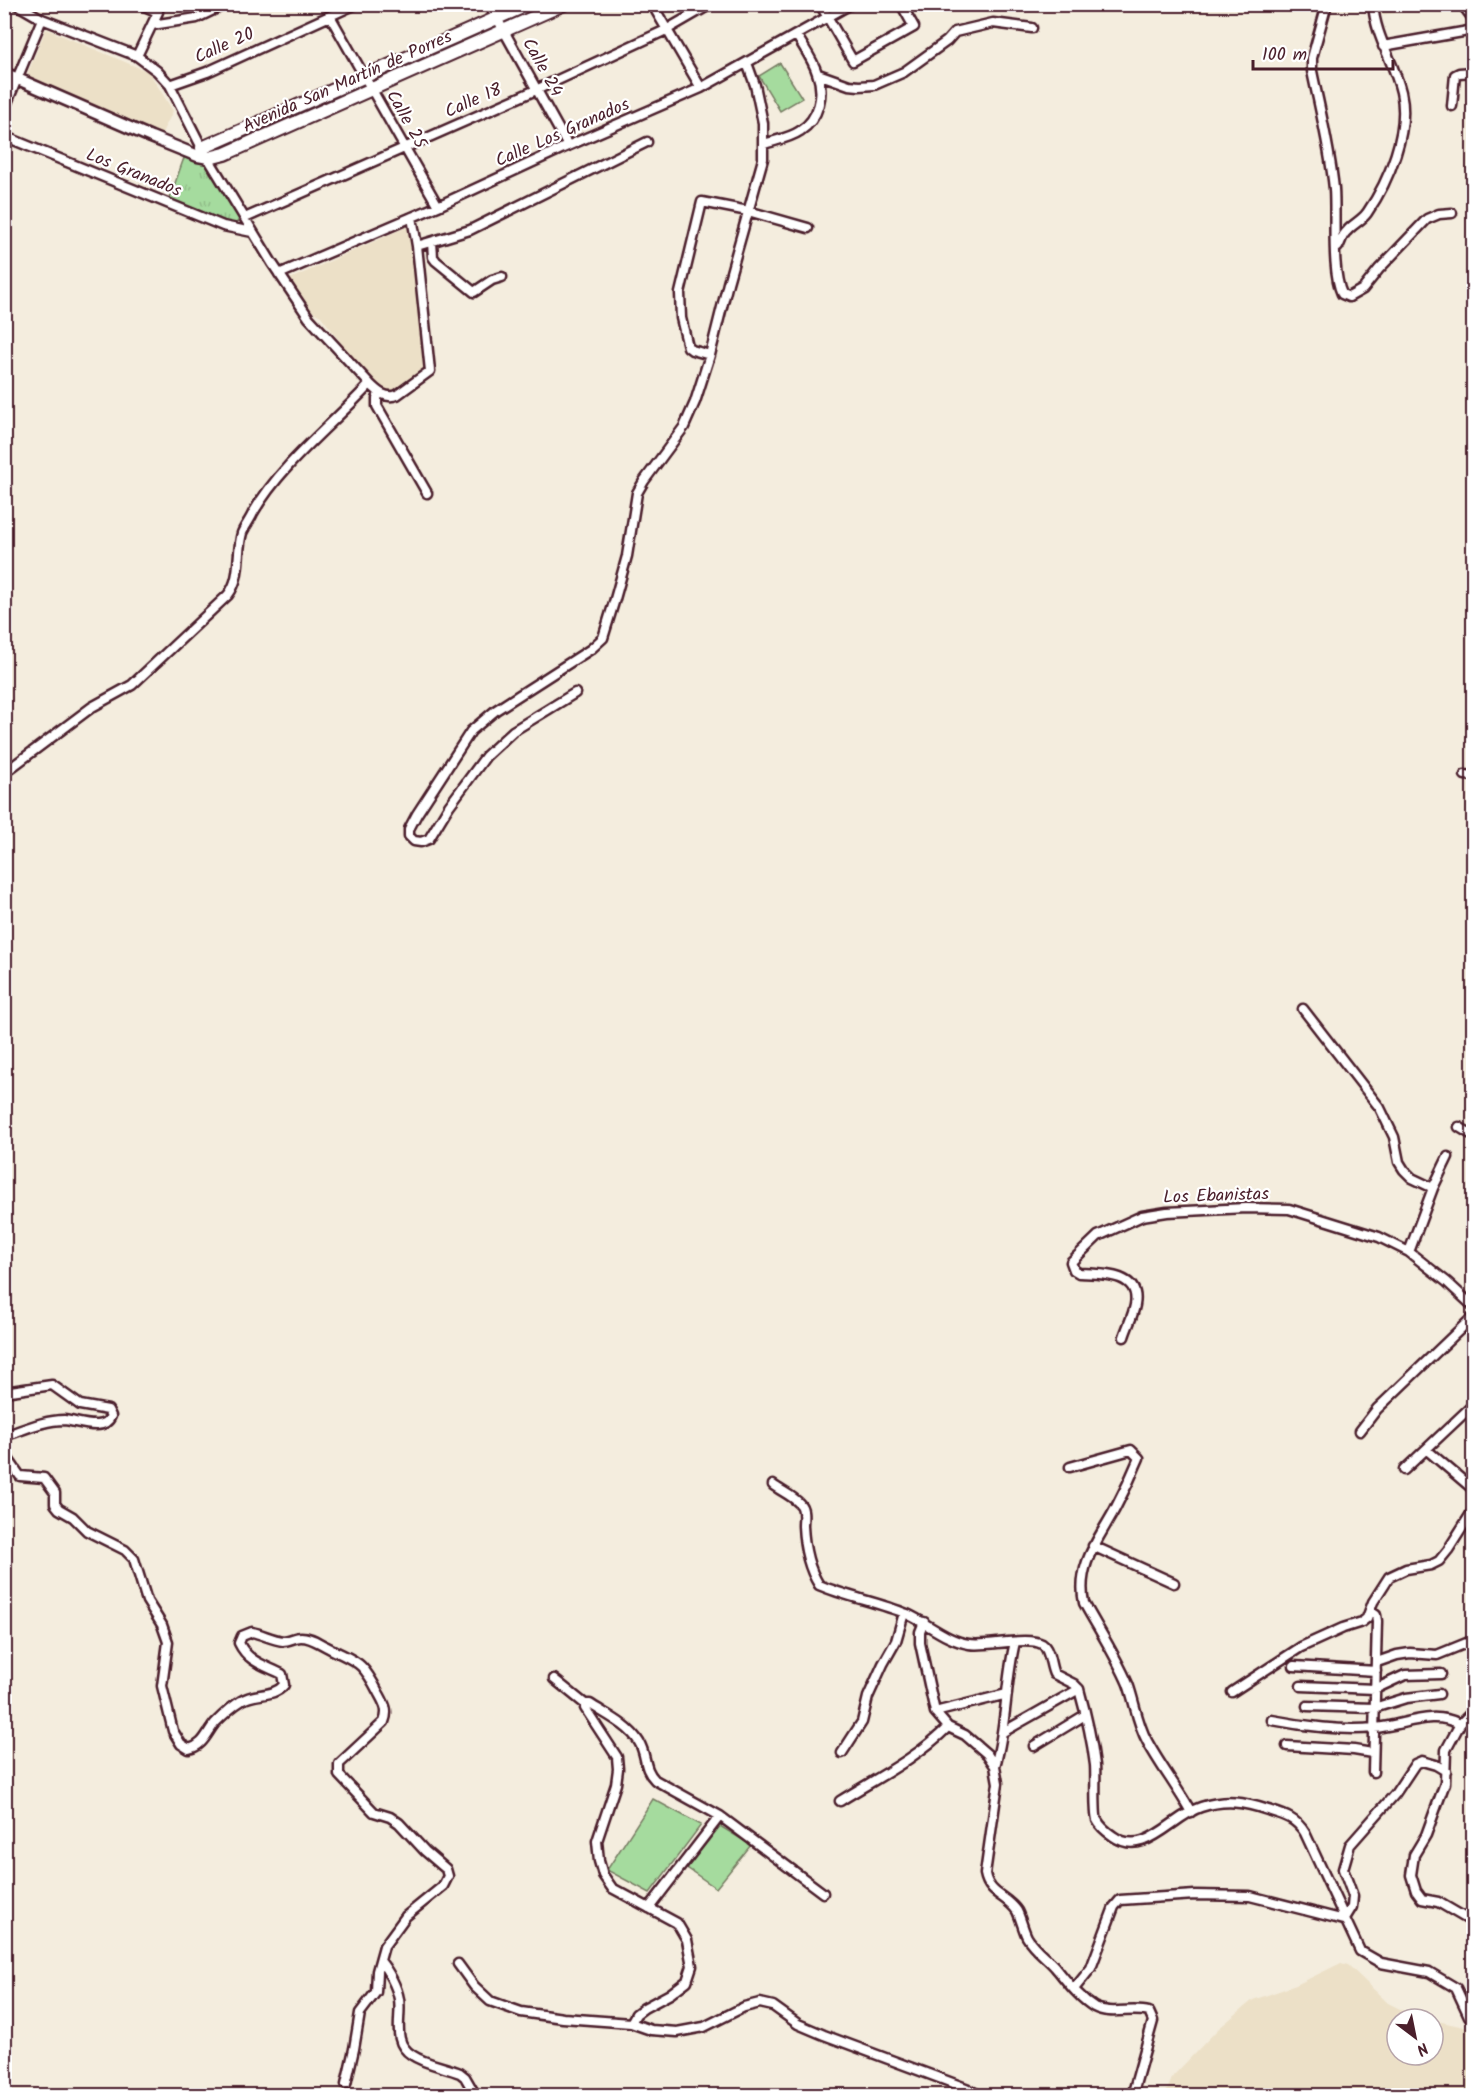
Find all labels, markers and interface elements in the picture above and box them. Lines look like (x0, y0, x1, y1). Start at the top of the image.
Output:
street label: Calle 20 (190, 20, 259, 72)
street label: Avenida San Martín de Porres (238, 23, 457, 142)
street label: Calle 24 (514, 33, 570, 103)
scale bar (1253, 33, 1392, 71)
text: 100 m (1262, 41, 1307, 70)
street label: Calle 18 (440, 76, 507, 127)
street label: Calle 25 (378, 85, 434, 156)
street label: Calle Los Granados (491, 91, 635, 176)
street label: Los Granados (81, 141, 186, 206)
street label: Los Ebanistas (1163, 1180, 1270, 1213)
north arrow (1385, 2007, 1445, 2067)
text: N (1411, 2035, 1433, 2062)

